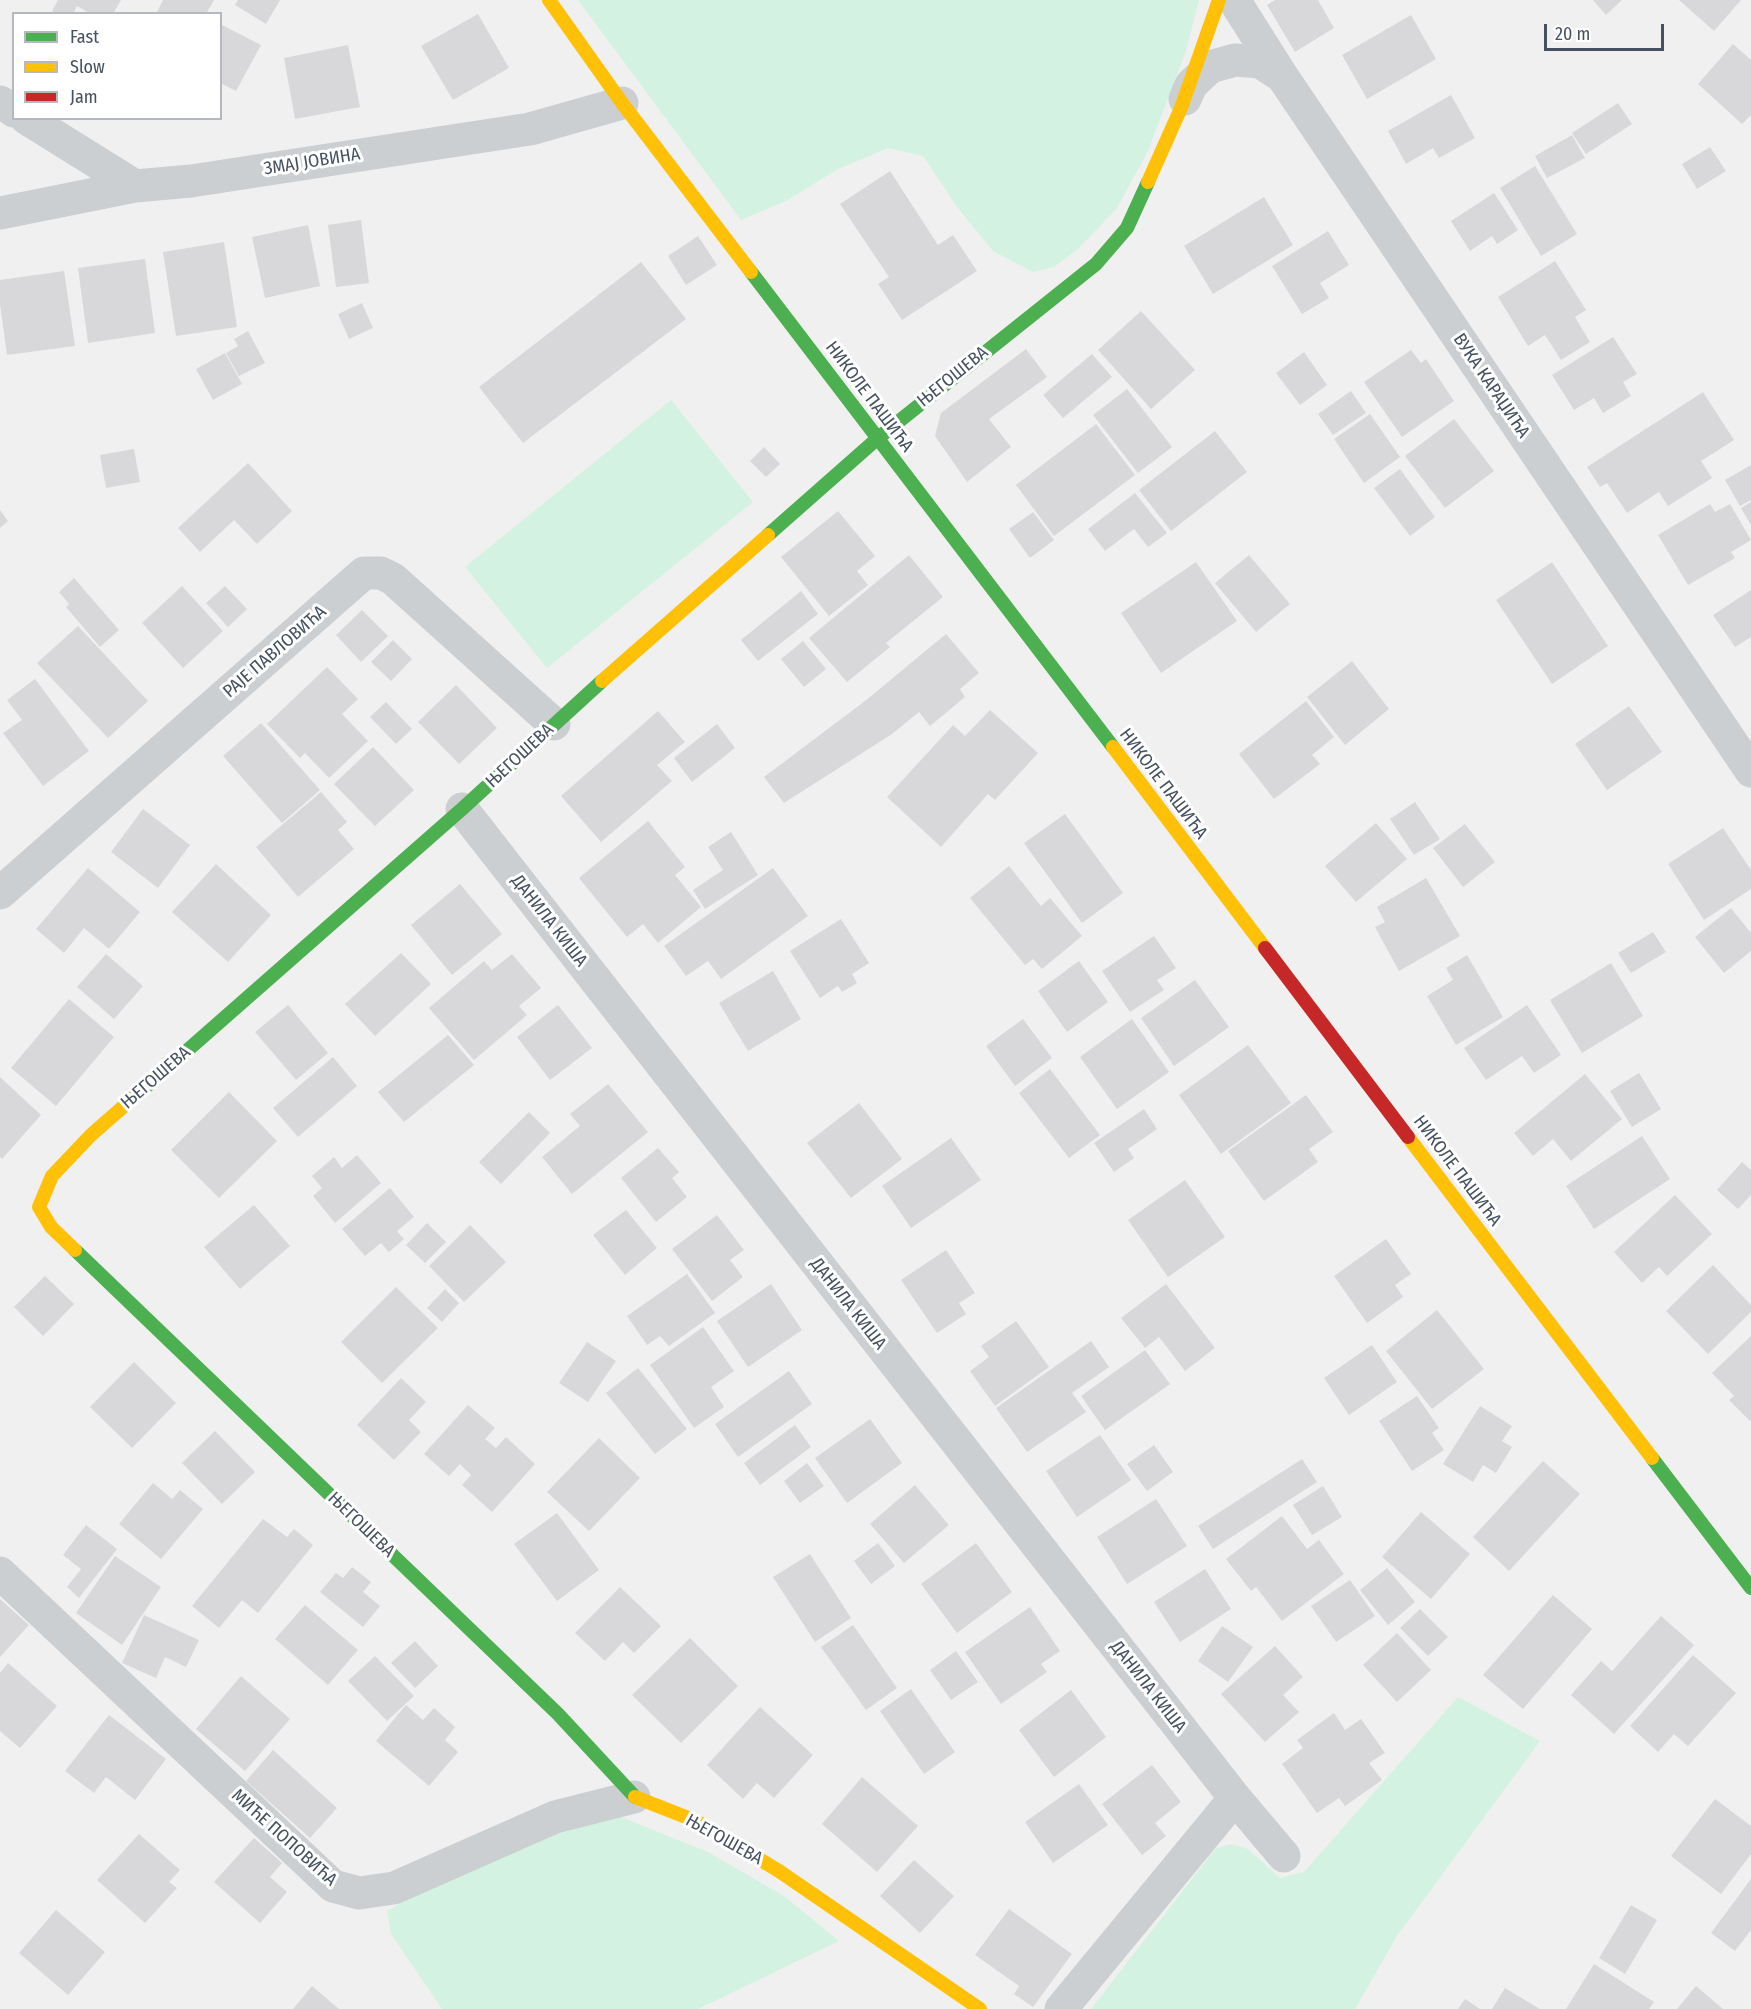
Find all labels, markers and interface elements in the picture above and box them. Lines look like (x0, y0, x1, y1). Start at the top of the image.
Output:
legend (12, 12, 222, 120)
scale bar (1547, 12, 1667, 50)
text: 20 m (1555, 23, 1590, 45)
text: Fast (70, 26, 99, 48)
text: Slow (70, 56, 105, 78)
text: Jam (70, 86, 98, 108)
street label: ЗМАЈ ЈОВИНА (262, 144, 362, 180)
street label: ВУКА КАРАЏИЋА (1448, 330, 1534, 442)
street label: НИКОЛЕ ПАШИЋА (820, 338, 918, 456)
street label: ЊЕГОШЕВА (913, 342, 993, 412)
street label: РАЈЕ ПАВЛОВИЋА (219, 601, 331, 703)
street label: ЊЕГОШЕВА (482, 719, 558, 793)
street label: НИКОЛЕ ПАШИЋА (1114, 725, 1212, 843)
street label: ДАНИЛА КИША (506, 871, 592, 971)
street label: ЊЕГОШЕВА (117, 1042, 195, 1114)
street label: НИКОЛЕ ПАШИЋА (1408, 1112, 1506, 1230)
street label: ДАНИЛА КИША (805, 1254, 891, 1354)
street label: ЊЕГОШЕВА (323, 1488, 399, 1562)
street label: ДАНИЛА КИША (1105, 1637, 1191, 1737)
street label: МИЋЕ ПОПОВИЋА (227, 1785, 341, 1891)
street label: ЊЕГОШЕВА (682, 1810, 766, 1870)

